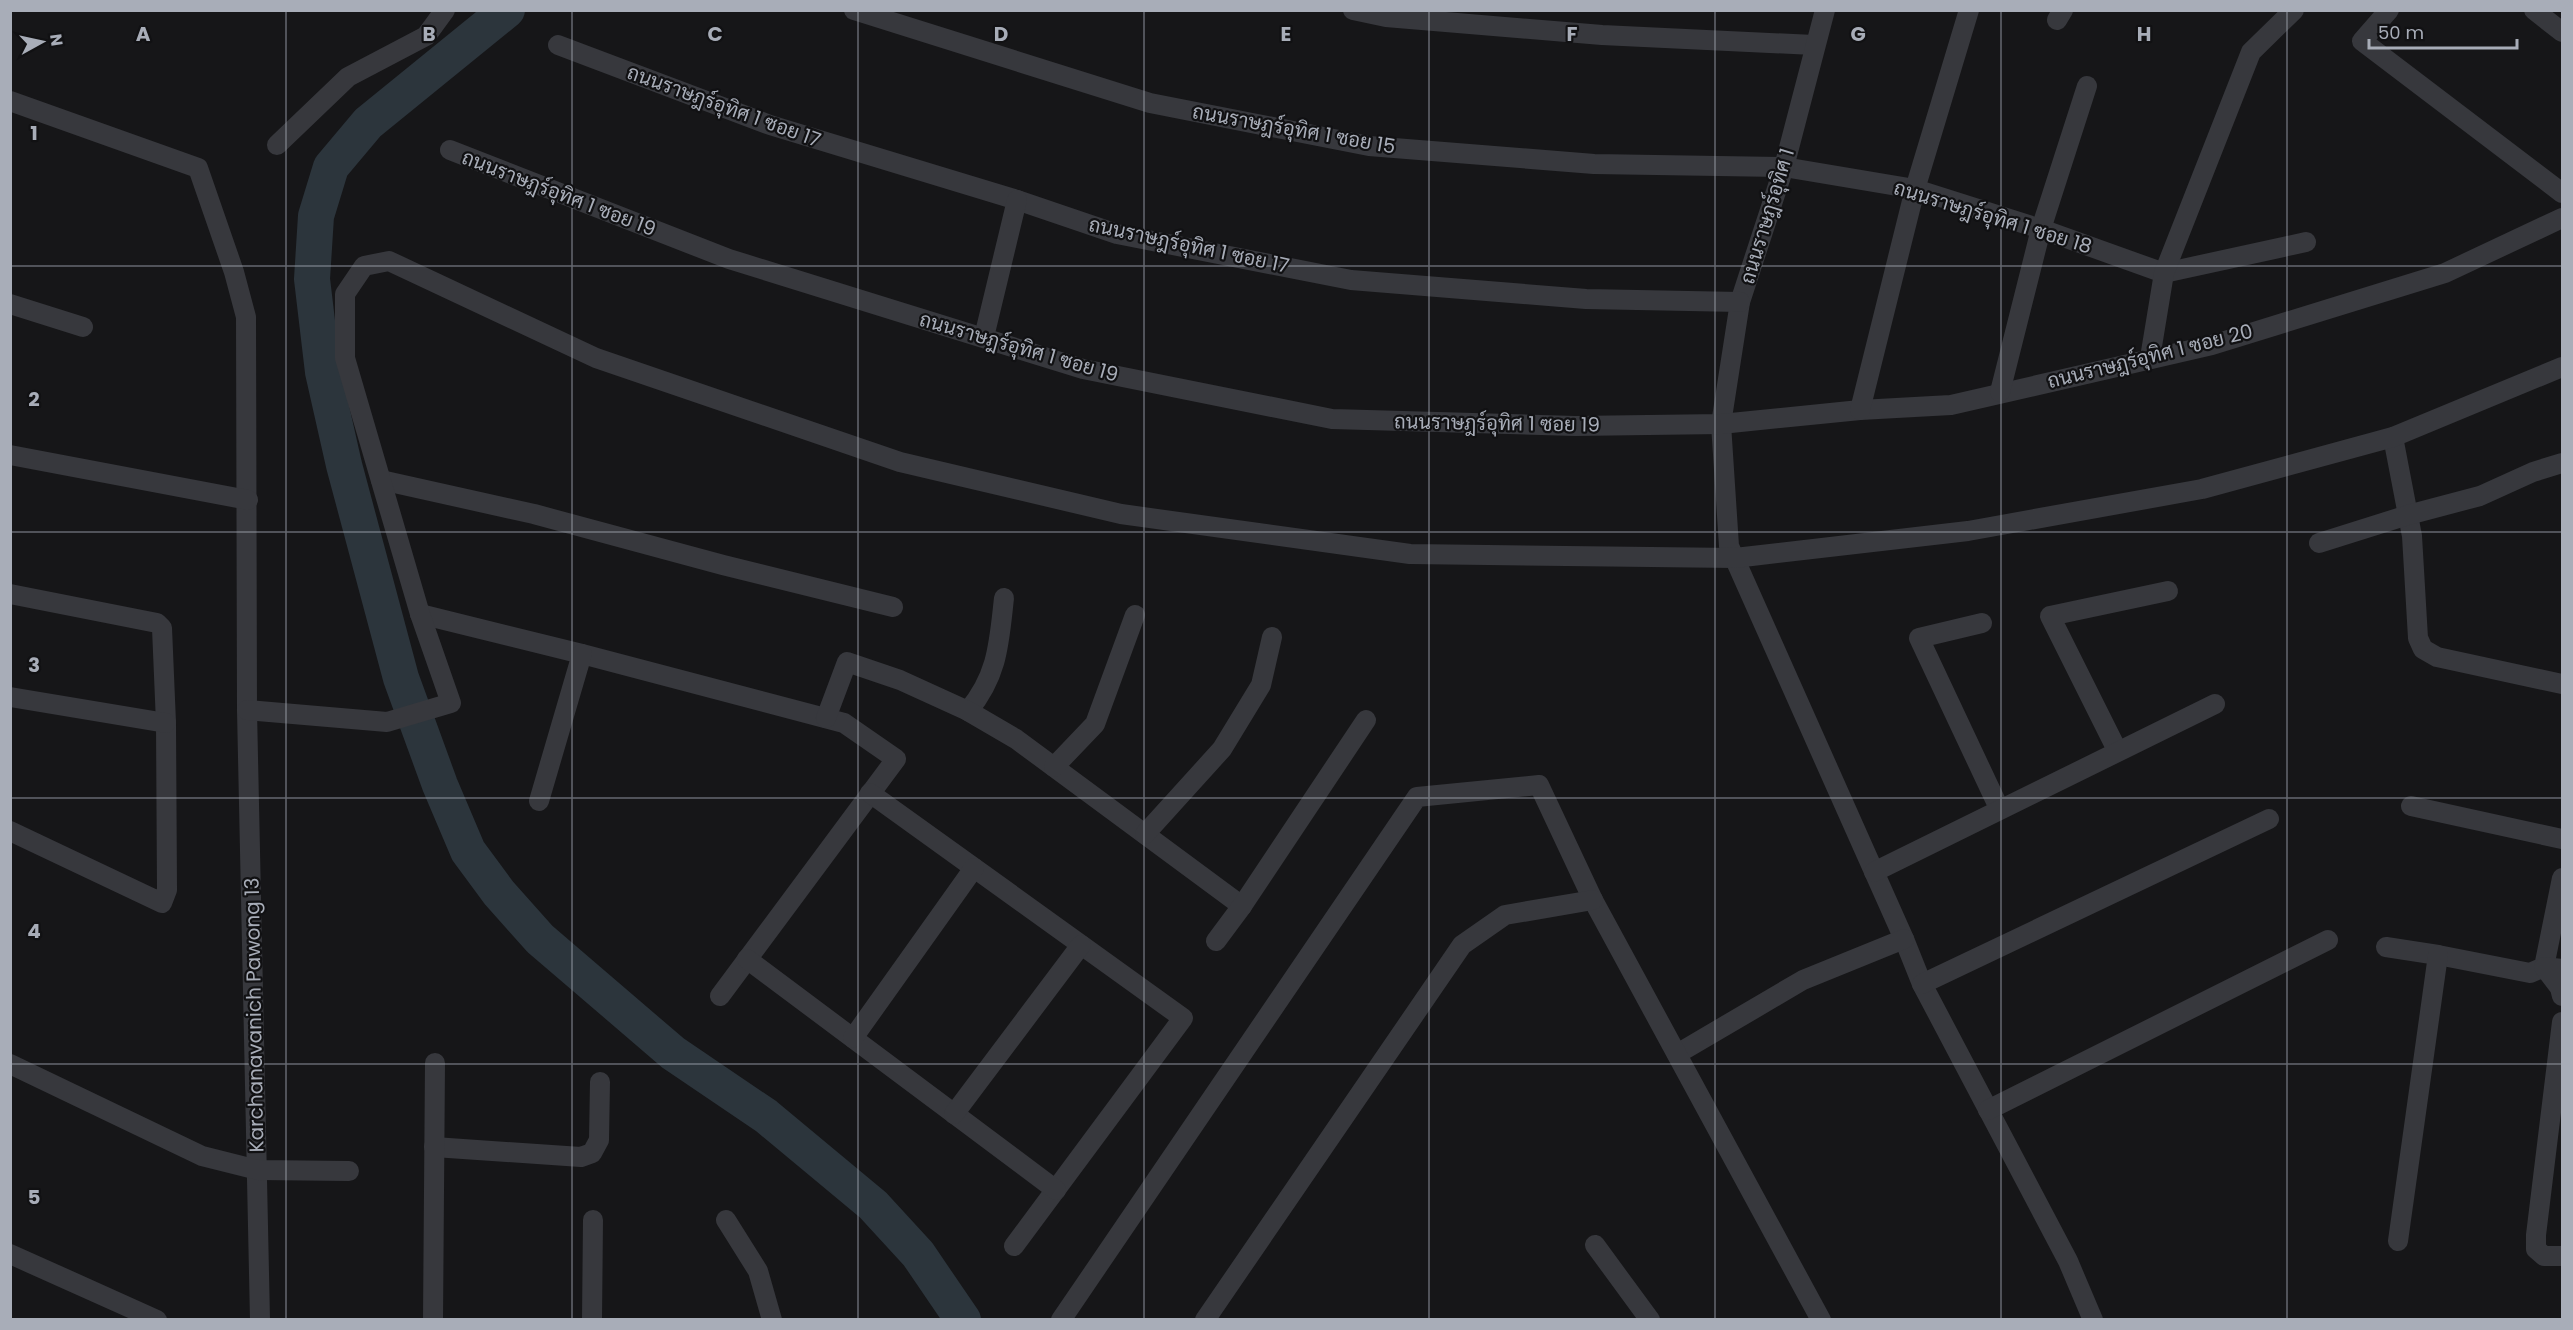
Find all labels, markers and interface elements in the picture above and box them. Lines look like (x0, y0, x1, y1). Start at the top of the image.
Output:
north arrow (12, 12, 72, 72)
scale bar (2369, 12, 2518, 50)
text: A (136, 20, 151, 48)
text: B (422, 20, 436, 48)
text: C (707, 20, 723, 48)
text: D (994, 20, 1008, 48)
text: E (1281, 20, 1291, 48)
text: F (1567, 20, 1578, 48)
text: G (1850, 20, 1866, 48)
text: H (2137, 20, 2151, 48)
text: 50 m (2378, 20, 2424, 45)
text: N (44, 32, 69, 48)
street label: ถนนราษฎร์อุทิศ 1 ซอย 17 (623, 58, 825, 154)
street label: ถนนราษฎร์อุทิศ 1 ซอย 15 (1190, 97, 1398, 161)
text: 1 (30, 119, 38, 147)
street label: ถนนราษฎร์อุทิศ 1 ซอย 19 (458, 143, 660, 243)
street label: ถนนราษฎร์อุทิศ 1 (1733, 145, 1801, 287)
street label: ถนนราษฎร์อุทิศ 1 ซอย 18 (1890, 174, 2096, 260)
street label: ถนนราษฎร์อุทิศ 1 ซอย 17 (1086, 210, 1292, 280)
street label: ถนนราษฎร์อุทิศ 1 ซอย 19 (916, 305, 1122, 389)
street label: ถนนราษฎร์อุทิศ 1 ซอย 20 (2044, 317, 2256, 395)
text: 2 (28, 385, 40, 413)
street label: ถนนราษฎร์อุทิศ 1 ซอย 19 (1394, 407, 1600, 439)
text: 3 (28, 651, 40, 679)
street label: Karchanavanich Pawong 13 (238, 877, 270, 1153)
text: 4 (27, 917, 41, 945)
text: 5 (28, 1183, 41, 1211)

